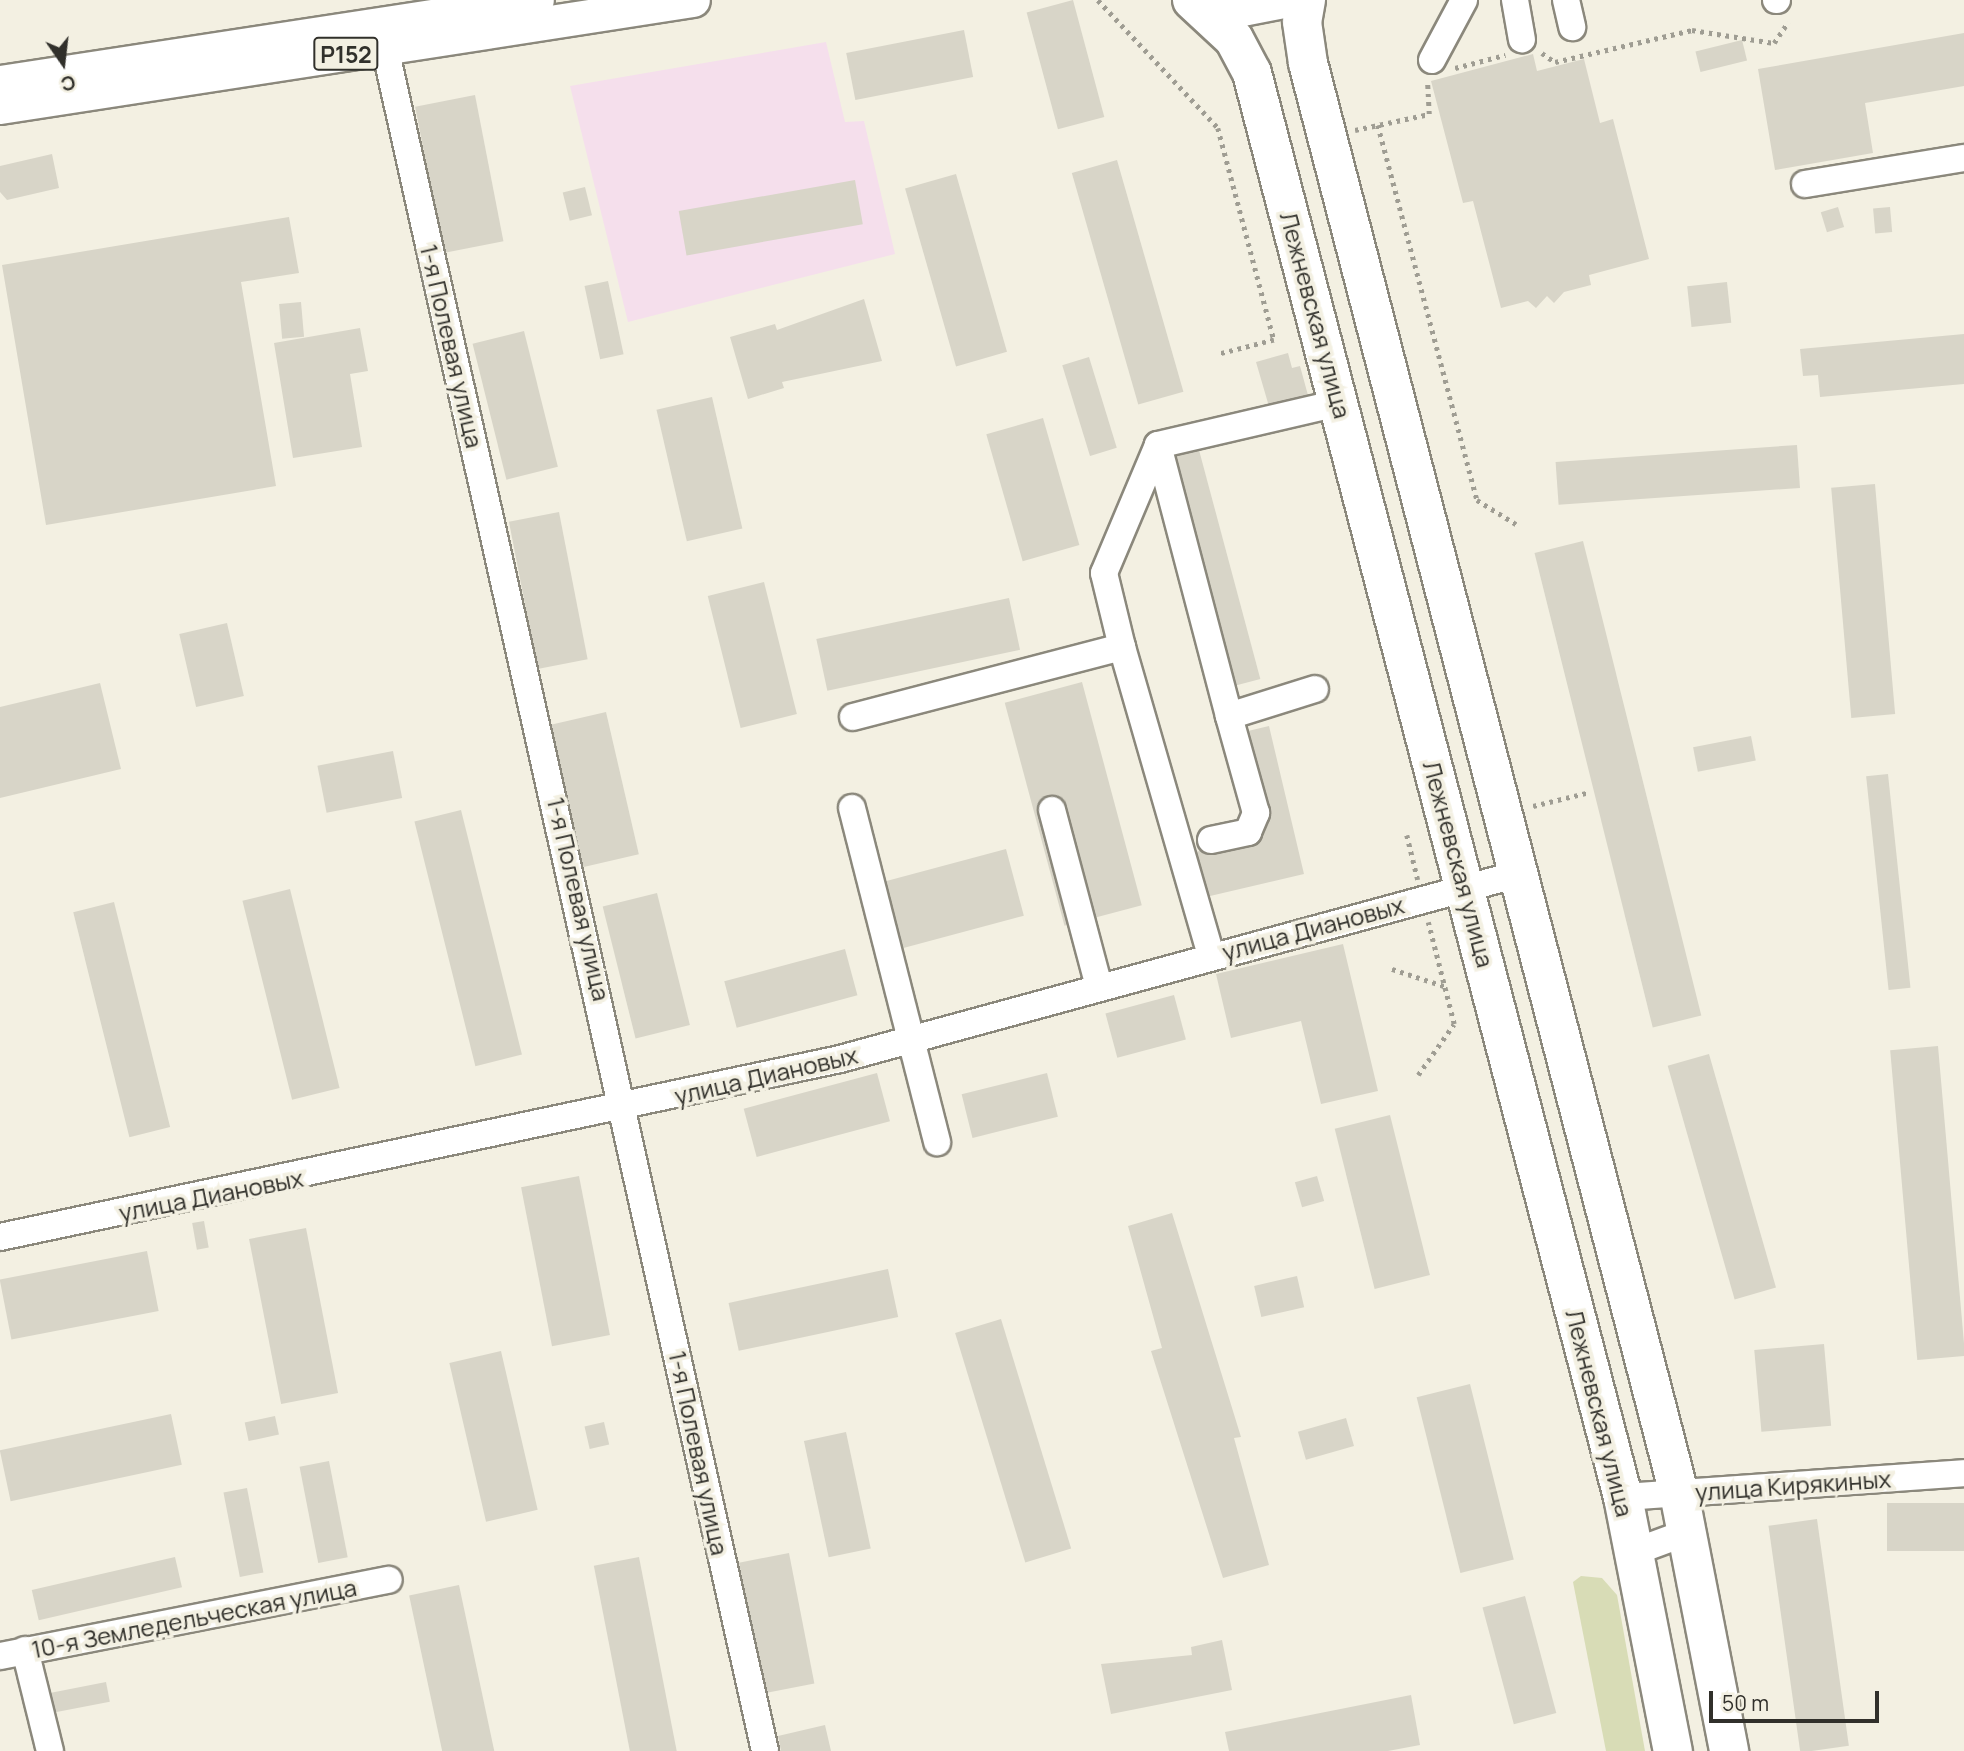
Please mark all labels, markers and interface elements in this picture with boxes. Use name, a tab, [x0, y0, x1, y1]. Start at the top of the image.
north arrow	[28, 28, 98, 98]
road number: Р152	[313, 34, 379, 74]
text: С	[58, 69, 78, 98]
street label: Лежневская улица	[1275, 209, 1357, 421]
street label: 1-я Полевая улица	[415, 241, 489, 451]
street label: Лежневская улица	[1418, 758, 1500, 970]
street label: 1-я Полевая улица	[542, 794, 616, 1004]
street label: улица Диановых	[1219, 890, 1407, 966]
street label: улица Диановых	[672, 1040, 860, 1110]
street label: улица Диановых	[116, 1163, 306, 1227]
street label: Лежневская улица	[1560, 1306, 1640, 1520]
street label: 1-я Полевая улица	[663, 1348, 735, 1558]
street label: улица Кирякиных	[1694, 1464, 1892, 1506]
street label: 10-я Земледельческая улица	[29, 1572, 359, 1664]
scale bar	[1712, 1678, 1882, 1722]
text: 50 m	[1722, 1689, 1769, 1717]

